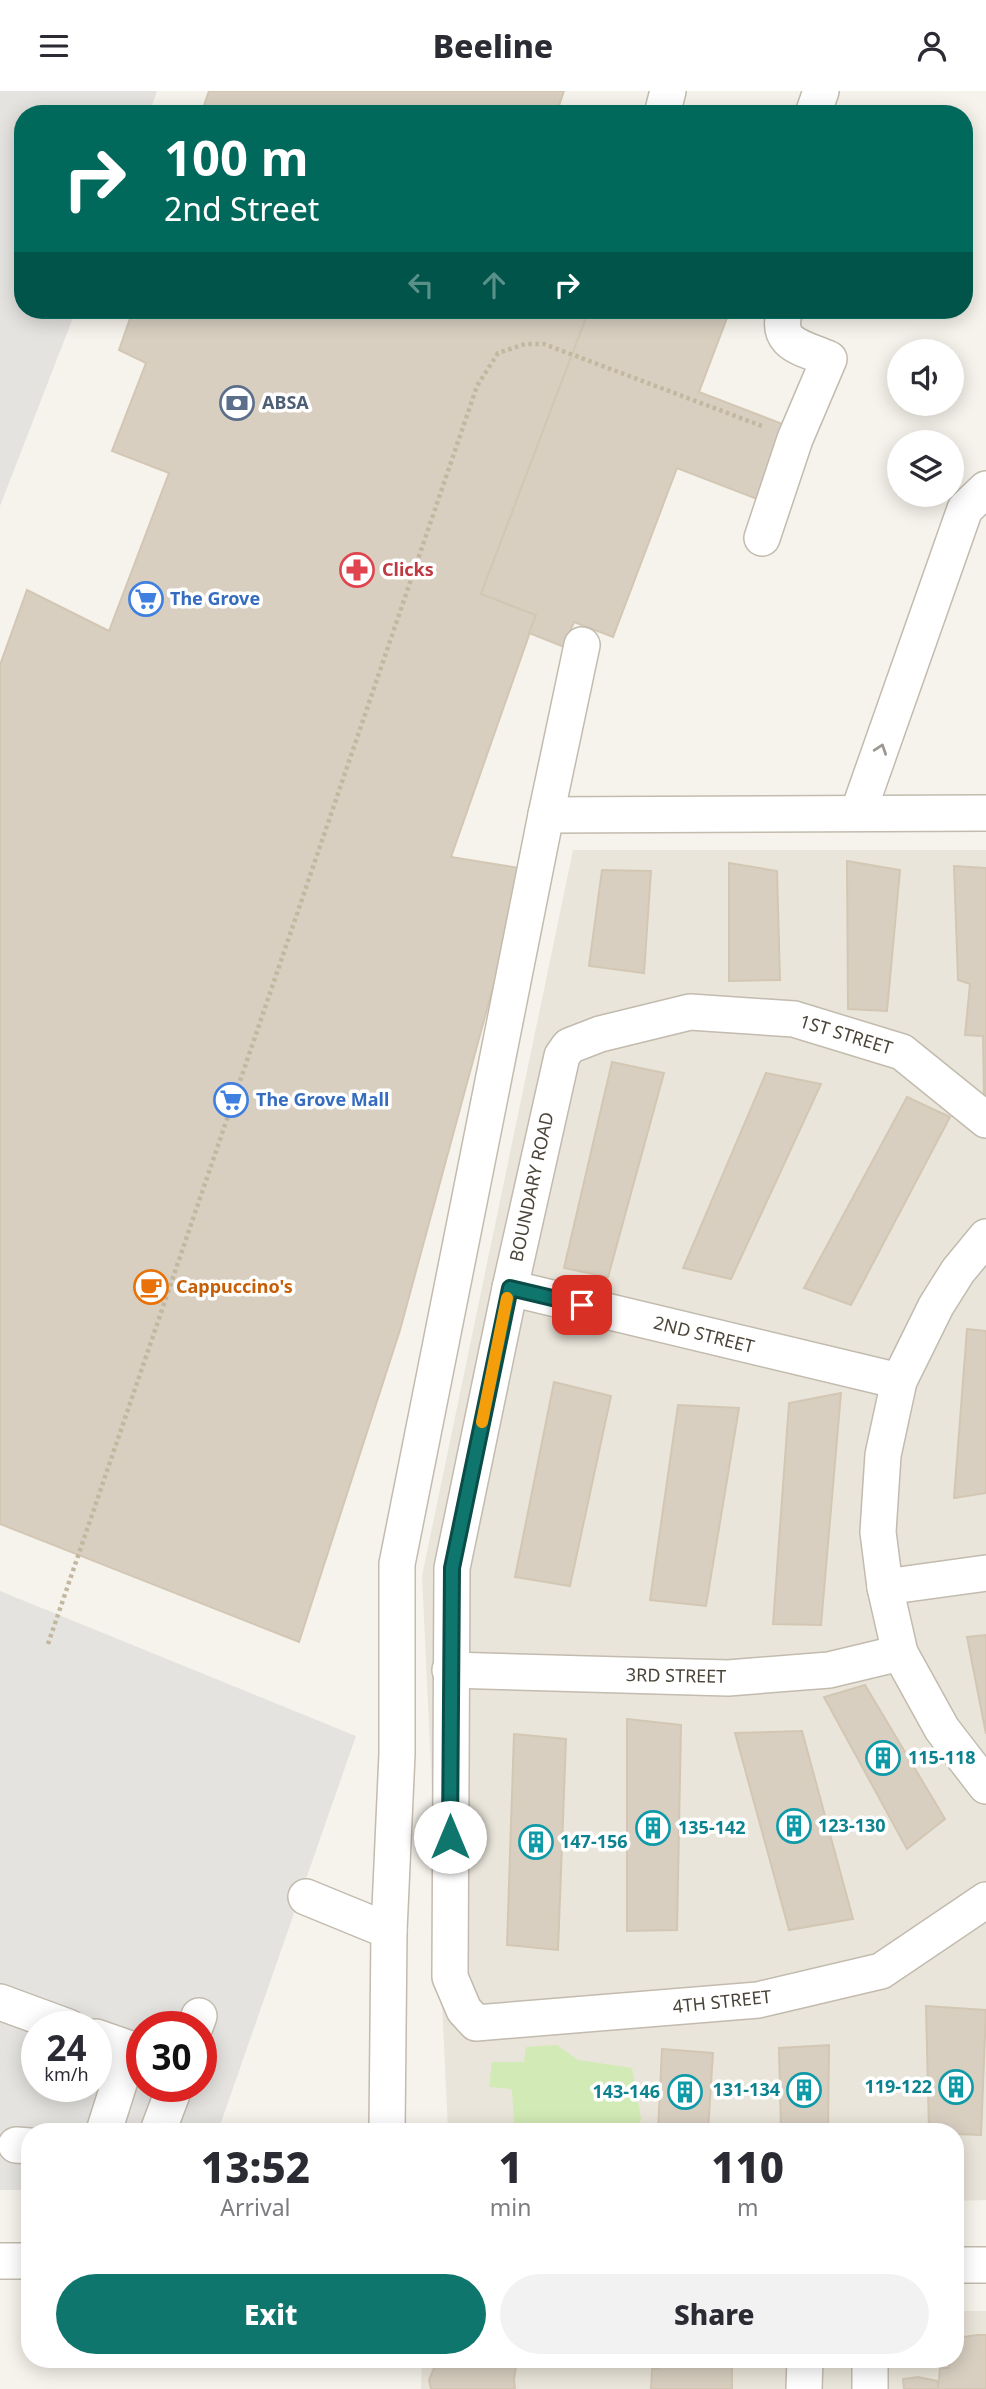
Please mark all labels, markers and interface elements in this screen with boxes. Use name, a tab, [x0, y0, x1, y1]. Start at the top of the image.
text: Beeline	[433, 24, 553, 67]
icon: menu	[35, 27, 73, 65]
icon: person	[913, 27, 951, 65]
text: 100 m	[164, 124, 309, 190]
icon: right	[49, 133, 140, 224]
text: 2nd Street	[164, 187, 319, 230]
icon: left	[402, 266, 440, 304]
icon: ahead	[475, 266, 513, 304]
icon: right	[548, 266, 586, 304]
map controls	[887, 339, 964, 507]
button: sound	[887, 339, 964, 416]
bank icon: ABSA	[218, 384, 256, 422]
place label: ABSA	[262, 390, 309, 414]
button: layers	[887, 430, 964, 507]
pharmacy icon: Clicks	[338, 551, 376, 589]
place label: Clicks	[382, 557, 434, 581]
supermarket icon: The Grove	[127, 580, 165, 618]
place label: The Grove	[170, 586, 260, 610]
one-way arrow	[873, 743, 887, 755]
street label: 1ST STREET	[797, 1009, 896, 1060]
supermarket icon: The Grove Mall	[212, 1081, 250, 1119]
place label: The Grove Mall	[256, 1087, 389, 1111]
street label: BOUNDARY ROAD	[503, 1110, 559, 1264]
cafe icon: Cappuccino's	[132, 1268, 170, 1306]
place label: Cappuccino's	[176, 1274, 293, 1298]
pin	[552, 1275, 612, 1335]
icon: arrive	[563, 1286, 601, 1324]
street label: 2ND STREET	[651, 1310, 757, 1358]
street label: 3RD STREET	[626, 1662, 726, 1688]
building icon: 115-118	[864, 1739, 902, 1777]
place label: 115-118	[908, 1745, 976, 1769]
position arrow	[413, 1800, 487, 1874]
building icon: 123-130	[775, 1807, 813, 1845]
building icon: 135-142	[634, 1809, 672, 1847]
place label: 123-130	[818, 1813, 886, 1837]
place label: 135-142	[678, 1815, 746, 1839]
building icon: 147-156	[517, 1823, 555, 1861]
place label: 147-156	[560, 1829, 628, 1853]
street label: 4TH STREET	[671, 1984, 773, 2018]
speed limit sign: 30	[126, 2011, 217, 2102]
text: 24	[46, 2024, 87, 2071]
text: km/h	[44, 2062, 89, 2086]
building icon: 119-122	[937, 2068, 975, 2106]
building icon: 131-134	[785, 2071, 823, 2109]
building icon: 143-146	[666, 2073, 704, 2111]
place label: 119-122	[864, 2074, 932, 2098]
place label: 131-134	[712, 2077, 780, 2101]
place label: 143-146	[592, 2079, 660, 2103]
text: 13:52	[201, 2138, 310, 2195]
text: 1	[498, 2138, 523, 2195]
text: 110	[711, 2138, 784, 2195]
text: Arrival	[220, 2191, 290, 2223]
text: min	[490, 2191, 531, 2223]
text: m	[737, 2191, 758, 2223]
button: Exit	[56, 2274, 486, 2354]
button: Share	[500, 2274, 929, 2354]

